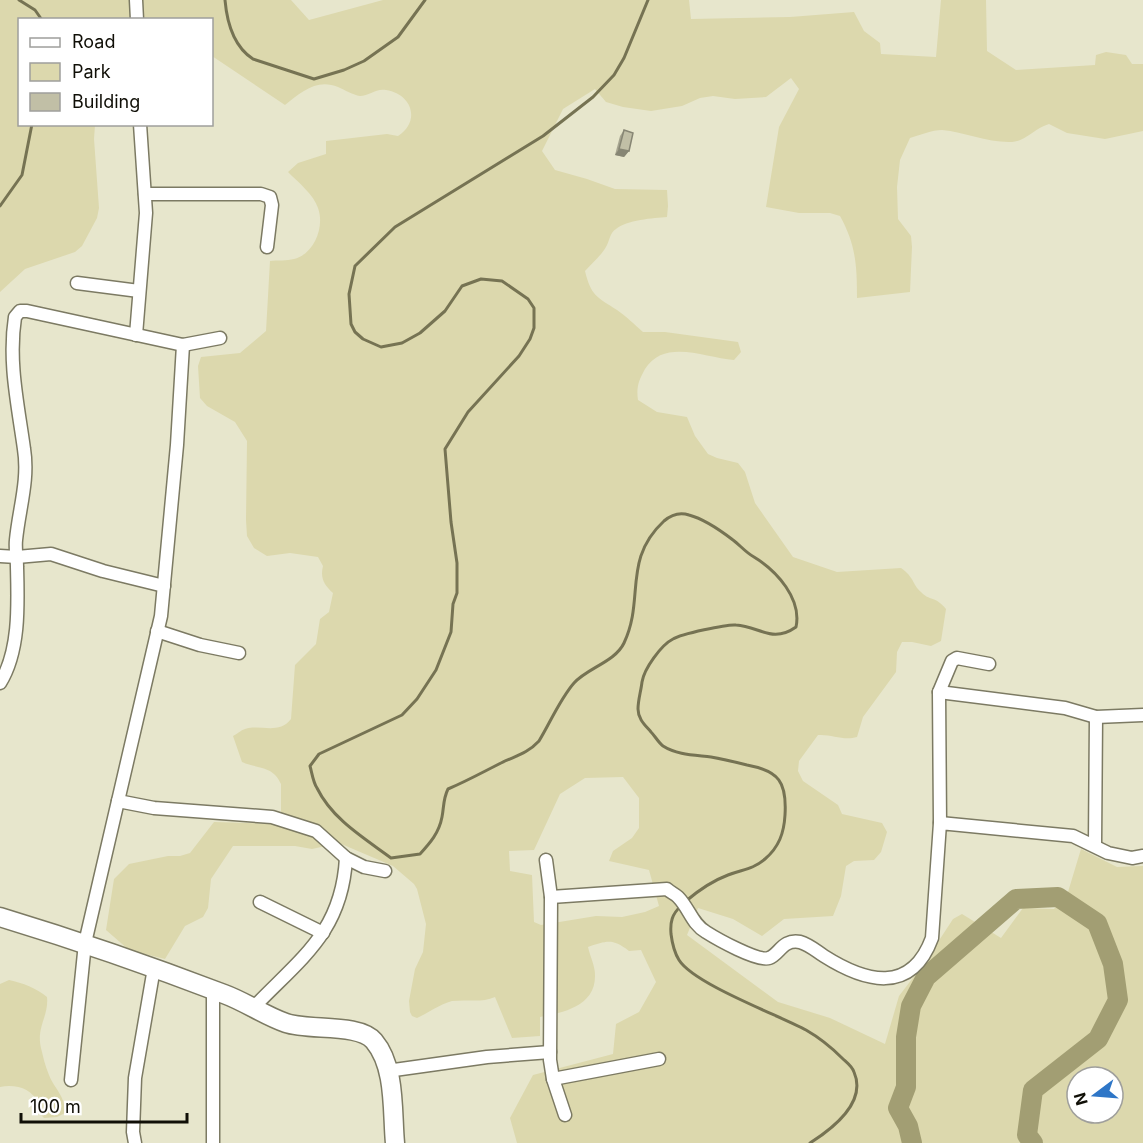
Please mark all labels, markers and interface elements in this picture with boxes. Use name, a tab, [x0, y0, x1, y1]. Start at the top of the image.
legend	[18, 18, 213, 126]
text: Road	[72, 31, 115, 52]
text: Park	[72, 61, 111, 82]
text: Building	[72, 91, 140, 112]
north arrow	[1065, 1065, 1125, 1125]
scale bar	[21, 1086, 188, 1124]
text: N	[1069, 1091, 1092, 1108]
text: 100 m	[30, 1096, 81, 1117]

